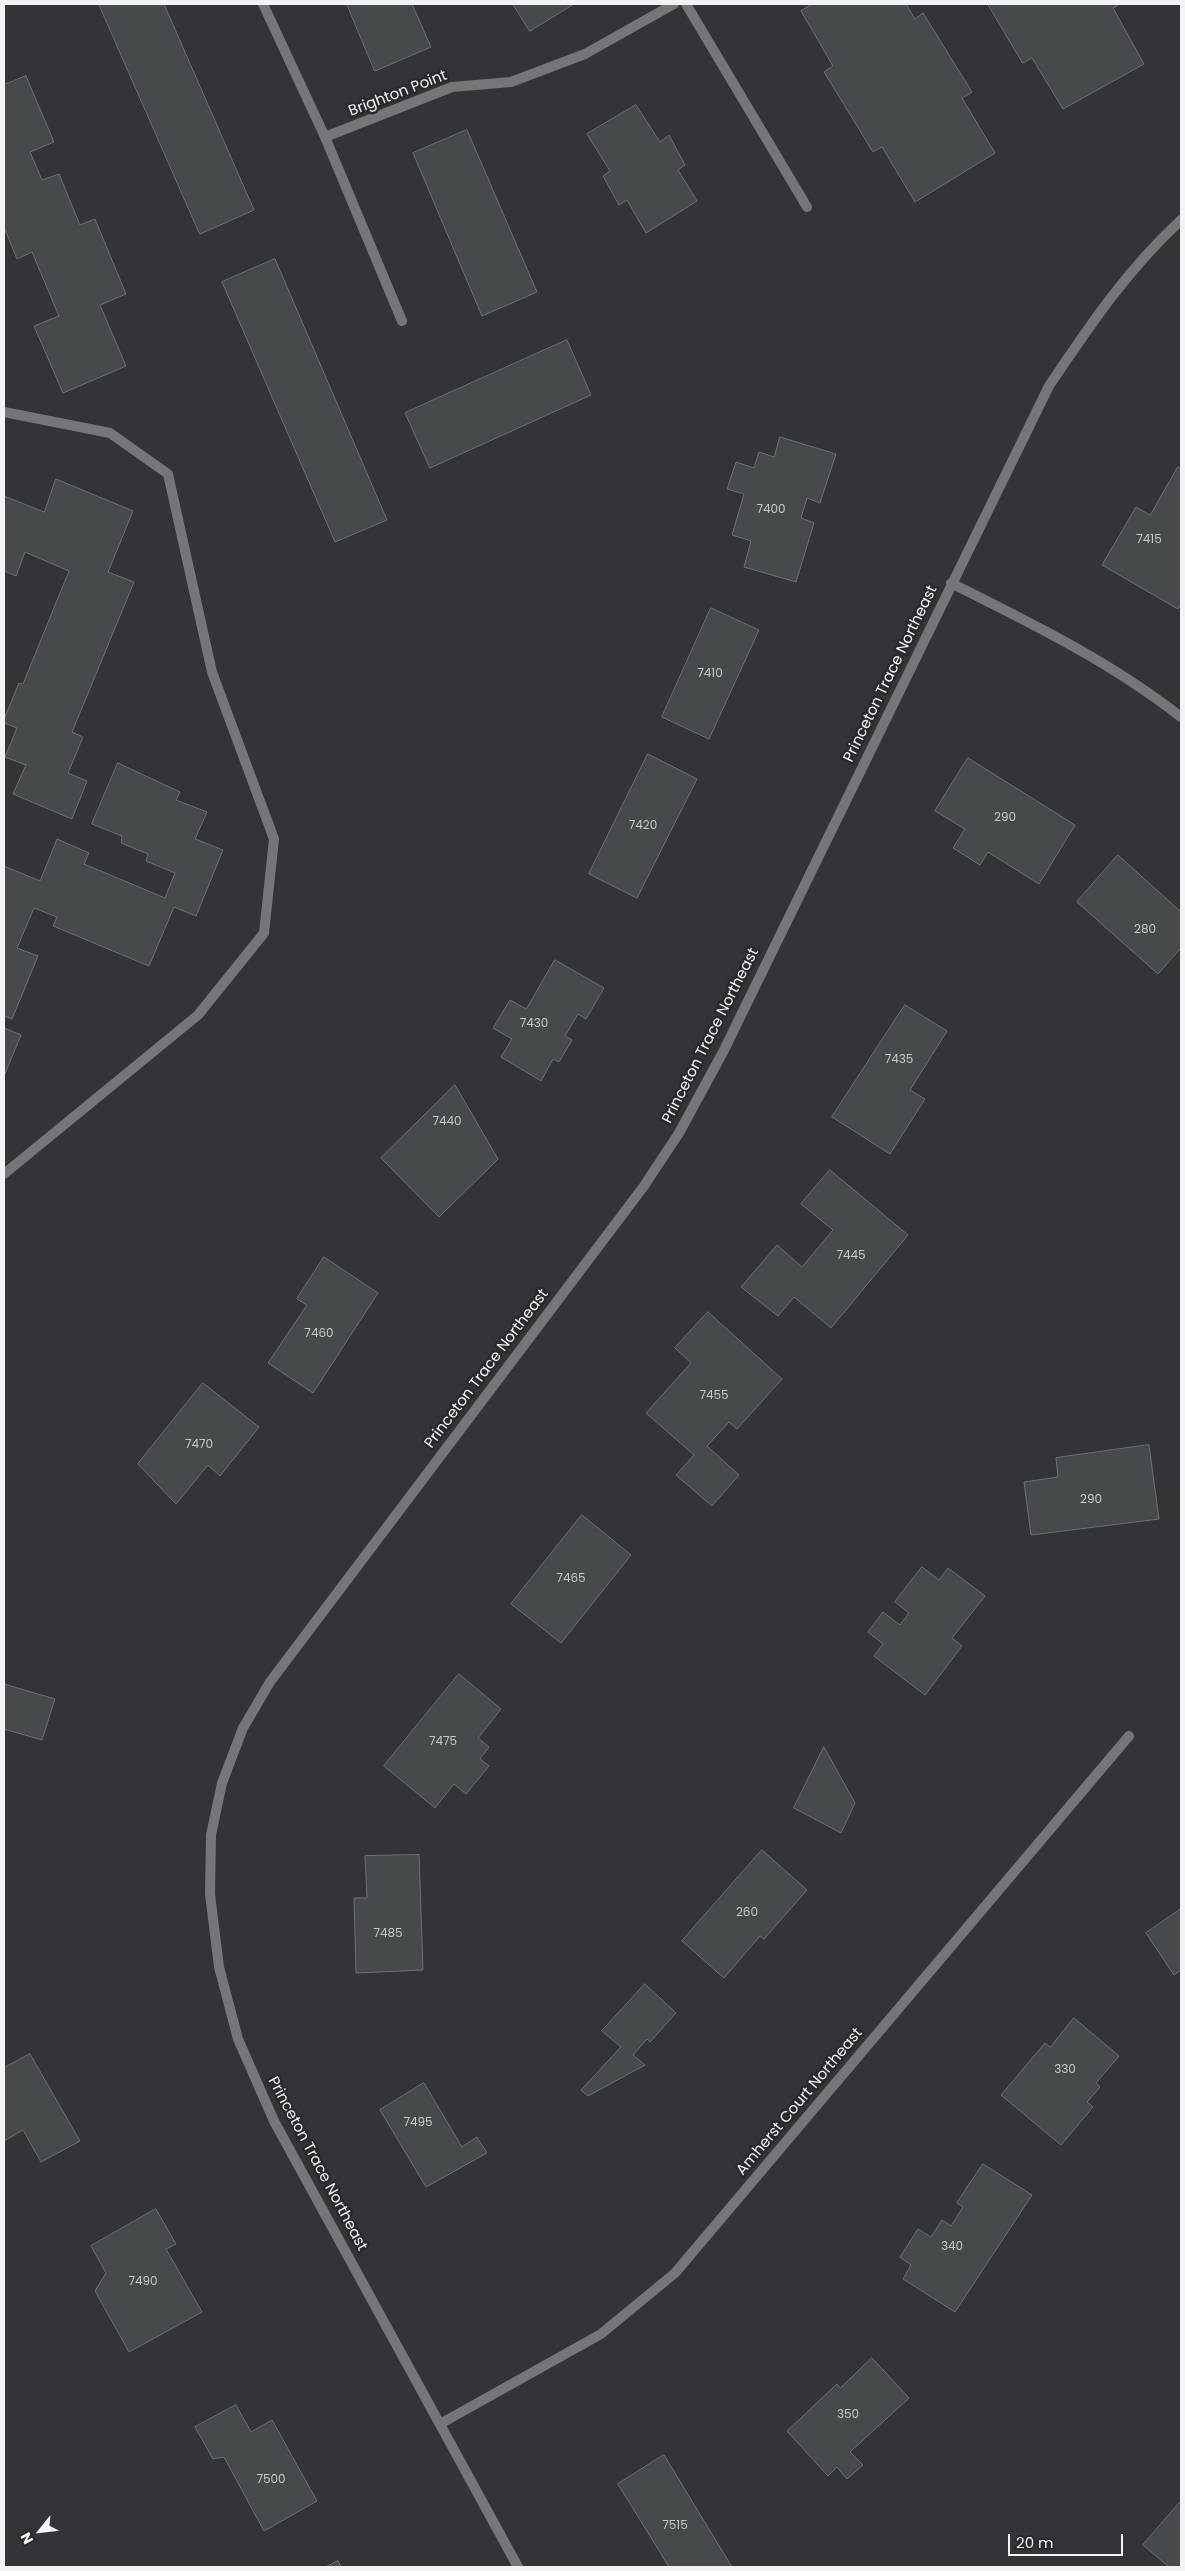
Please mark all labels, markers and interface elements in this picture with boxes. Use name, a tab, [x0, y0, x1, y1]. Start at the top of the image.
street label: Brighton Point	[346, 67, 450, 121]
house number: 7400	[756, 503, 786, 517]
house number: 7415	[1136, 533, 1162, 547]
street label: Princeton Trace Northeast	[840, 583, 942, 765]
house number: 7410	[697, 667, 723, 681]
house number: 290	[994, 811, 1016, 825]
house number: 7420	[629, 819, 657, 833]
house number: 280	[1134, 923, 1156, 937]
street label: Princeton Trace Northeast	[659, 945, 763, 1127]
house number: 7430	[520, 1017, 548, 1031]
house number: 7435	[885, 1053, 913, 1067]
house number: 7440	[432, 1115, 462, 1129]
house number: 7445	[836, 1249, 866, 1263]
street label: Princeton Trace Northeast	[421, 1286, 553, 1452]
house number: 7460	[304, 1327, 334, 1341]
house number: 7455	[699, 1389, 729, 1403]
house number: 7470	[185, 1438, 213, 1452]
house number: 290	[1080, 1493, 1102, 1507]
house number: 7465	[556, 1572, 586, 1586]
house number: 7475	[429, 1735, 457, 1749]
house number: 260	[736, 1906, 758, 1920]
house number: 7485	[373, 1927, 403, 1941]
street label: Amherst Court Northeast	[733, 2025, 867, 2179]
house number: 330	[1054, 2063, 1076, 2077]
street label: Princeton Trace Northeast	[263, 2074, 371, 2254]
house number: 7495	[403, 2116, 433, 2130]
house number: 340	[941, 2240, 963, 2254]
house number: 7490	[128, 2275, 158, 2289]
house number: 350	[837, 2408, 859, 2422]
house number: 7500	[256, 2473, 286, 2487]
north arrow	[15, 2506, 65, 2556]
house number: 7515	[662, 2519, 688, 2533]
scale bar	[1010, 2524, 1125, 2556]
text: N	[16, 2529, 38, 2548]
text: 20 m	[1016, 2532, 1054, 2553]

